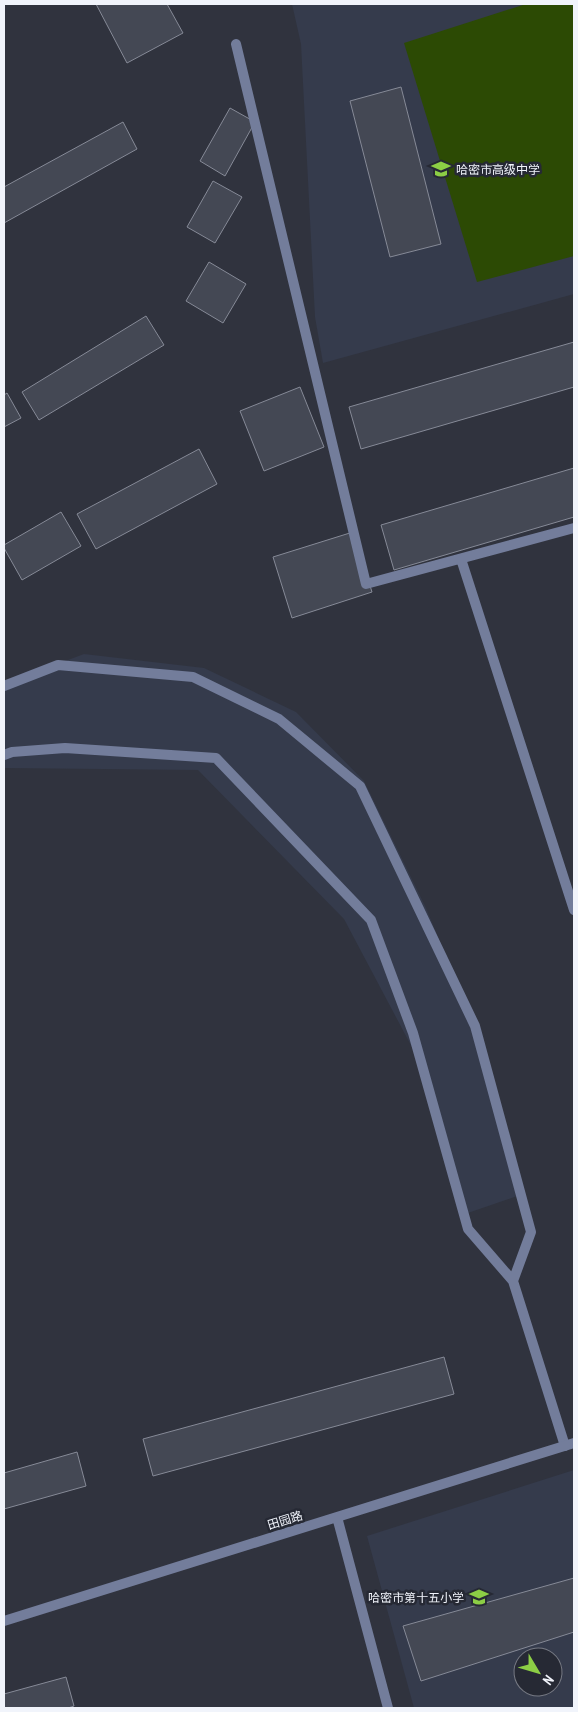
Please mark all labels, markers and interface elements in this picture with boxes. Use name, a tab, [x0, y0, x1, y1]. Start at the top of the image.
school or university icon: 哈密市高级中学	[430, 158, 452, 180]
place label: 哈密市高级中学	[456, 162, 540, 177]
street label: 田园路	[266, 1508, 304, 1532]
school or university icon: 哈密市第十五小学	[468, 1586, 490, 1608]
place label: 哈密市第十五小学	[368, 1590, 464, 1605]
north arrow	[513, 1647, 563, 1697]
text: N	[539, 1671, 558, 1689]

